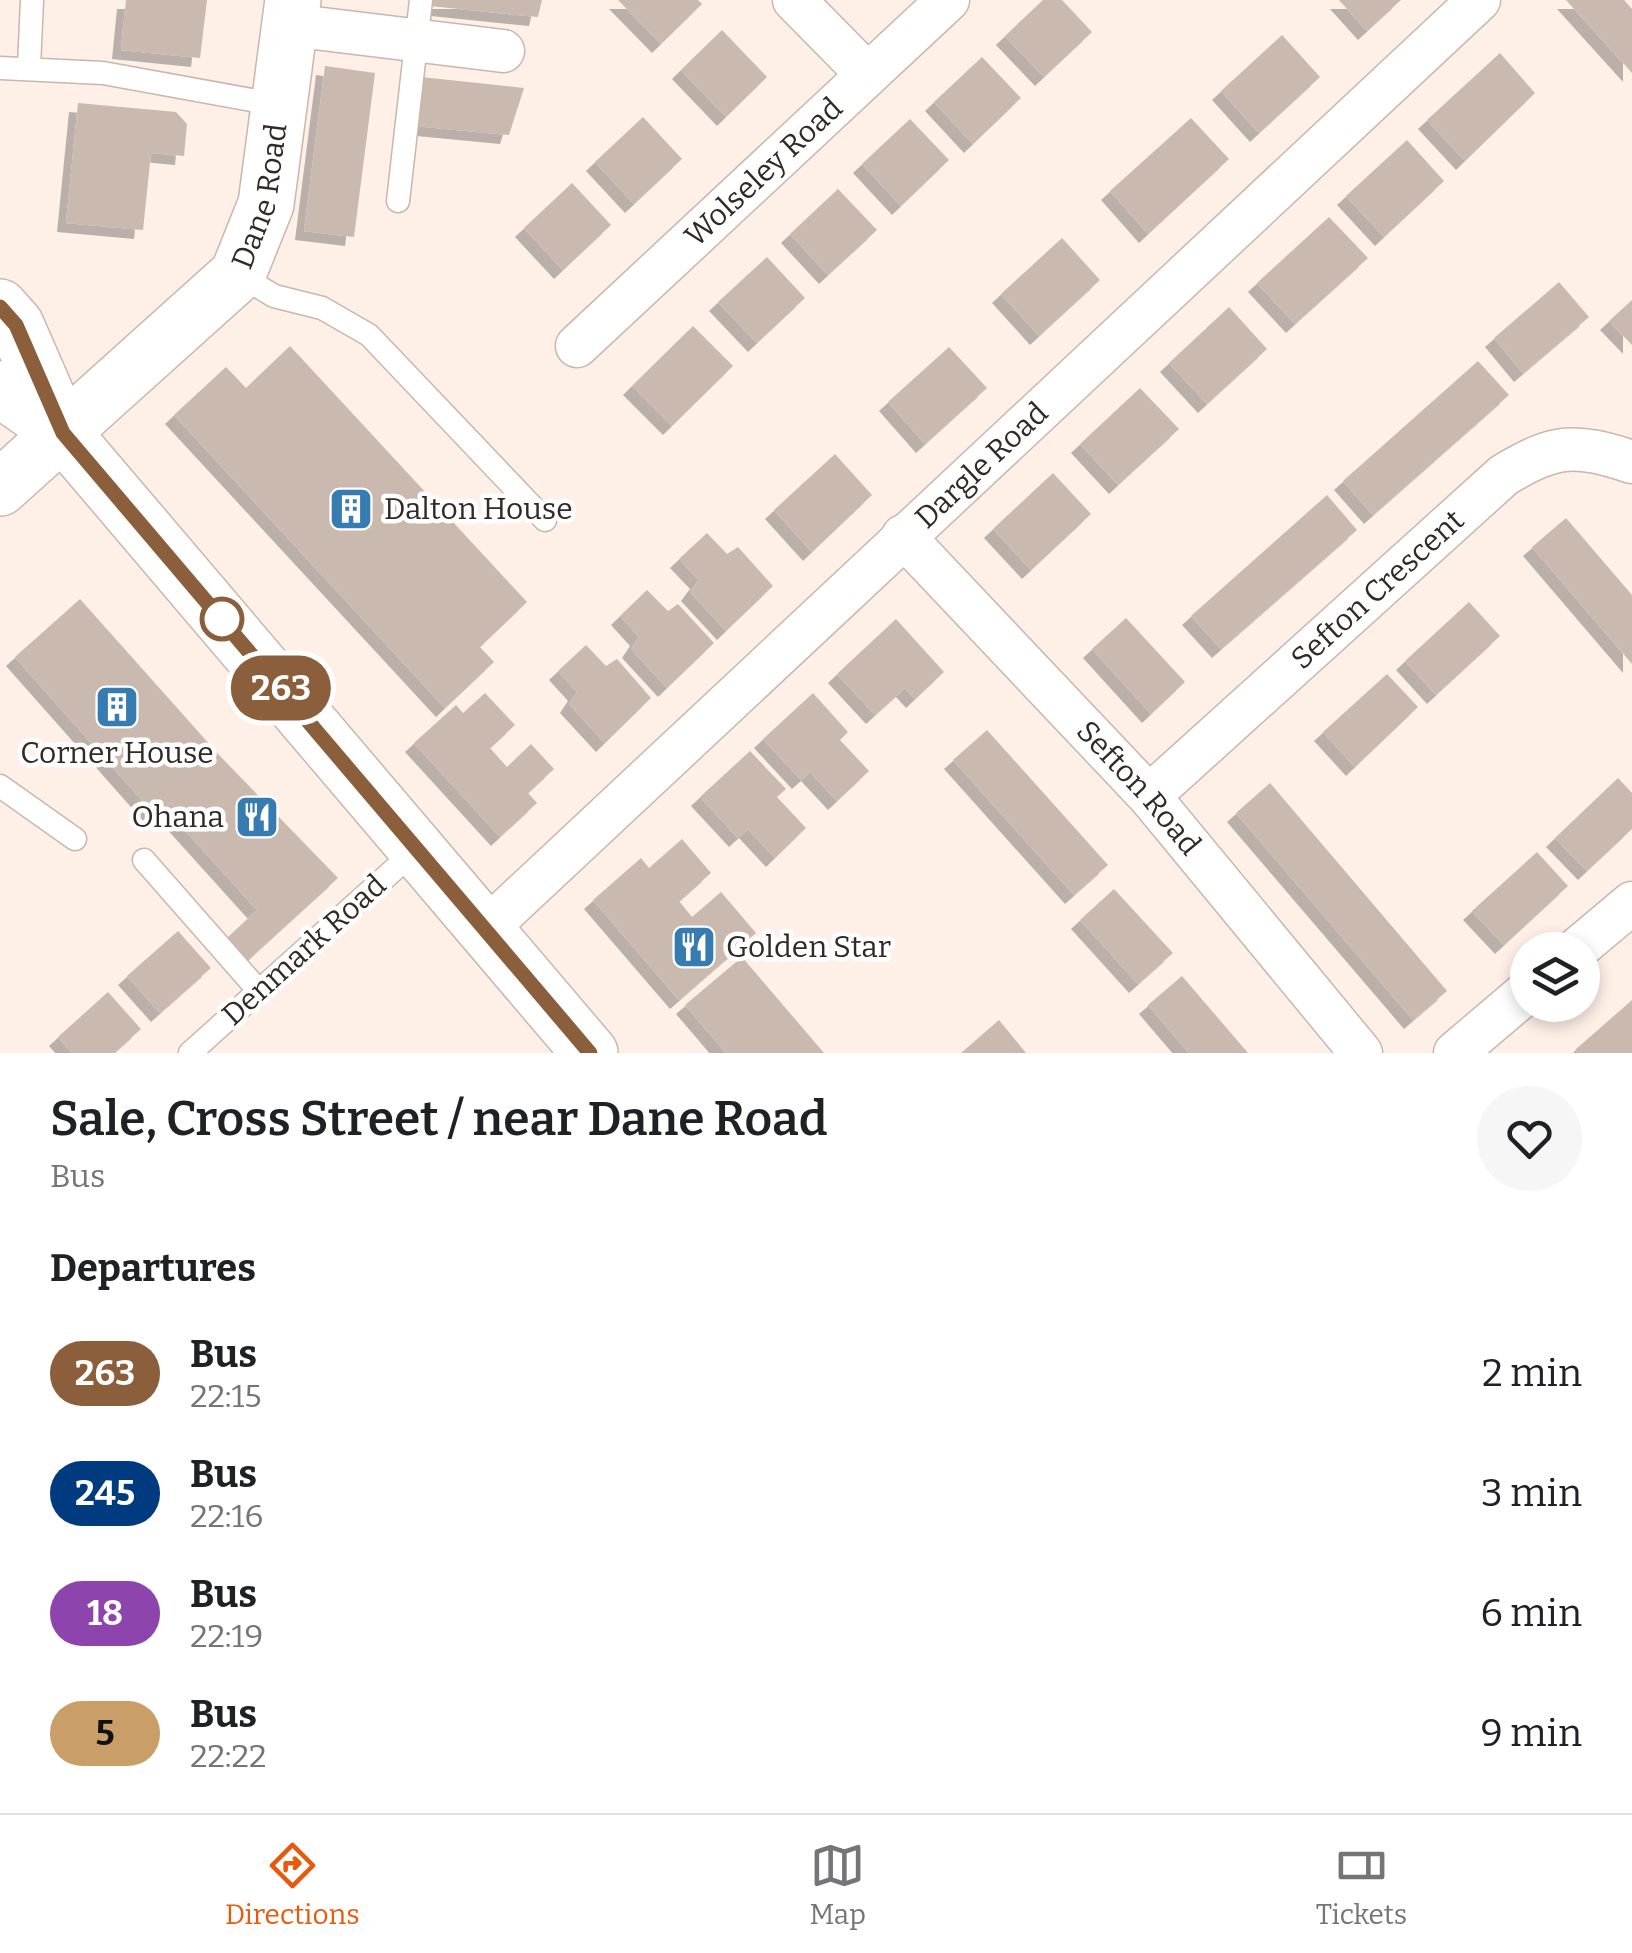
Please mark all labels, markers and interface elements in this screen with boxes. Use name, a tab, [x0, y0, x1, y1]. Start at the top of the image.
street label: Wolseley Road	[677, 90, 850, 254]
street label: Dane Road	[224, 121, 295, 274]
street label: Dargle Road	[908, 395, 1055, 536]
building icon: Dalton House	[328, 486, 374, 532]
place label: Dalton House	[384, 491, 573, 527]
street label: Sefton Crescent	[1284, 502, 1471, 677]
unlabelled marker	[201, 598, 243, 640]
line badge: 263	[224, 656, 338, 720]
text: 263	[251, 667, 311, 709]
building icon: Corner House	[94, 684, 140, 730]
street label: Sefton Road	[1069, 713, 1208, 862]
place label: Corner House	[20, 735, 214, 771]
restaurant icon: Ohana	[234, 794, 280, 840]
place label: Ohana	[131, 799, 224, 835]
street label: Denmark Road	[215, 867, 393, 1033]
restaurant icon: Golden Star	[671, 924, 717, 970]
place label: Golden Star	[726, 929, 891, 965]
map controls	[1510, 932, 1600, 1022]
button: layers	[1510, 932, 1600, 1022]
button: heart	[1477, 1086, 1582, 1191]
text: Sale, Cross Street / near Dane Road	[50, 1090, 828, 1148]
text: Bus	[50, 1157, 105, 1195]
text: Departures	[50, 1245, 256, 1291]
text: Bus	[190, 1331, 257, 1377]
text: 2 min	[1482, 1350, 1582, 1396]
text: 263	[75, 1352, 135, 1394]
text: 22:15	[190, 1377, 262, 1415]
text: Bus	[190, 1451, 257, 1497]
text: 3 min	[1481, 1470, 1582, 1516]
text: 245	[75, 1472, 135, 1514]
text: 22:16	[190, 1497, 263, 1535]
text: Bus	[190, 1571, 257, 1617]
text: 6 min	[1480, 1590, 1582, 1636]
text: 18	[87, 1592, 123, 1634]
text: 22:19	[190, 1617, 263, 1655]
text: Bus	[190, 1691, 257, 1737]
text: 9 min	[1481, 1710, 1582, 1756]
text: 5	[95, 1712, 115, 1754]
text: 22:22	[190, 1737, 266, 1775]
tab: Directions	[225, 1838, 360, 1931]
tab: Map	[809, 1838, 866, 1931]
tab: Tickets	[1316, 1838, 1407, 1931]

